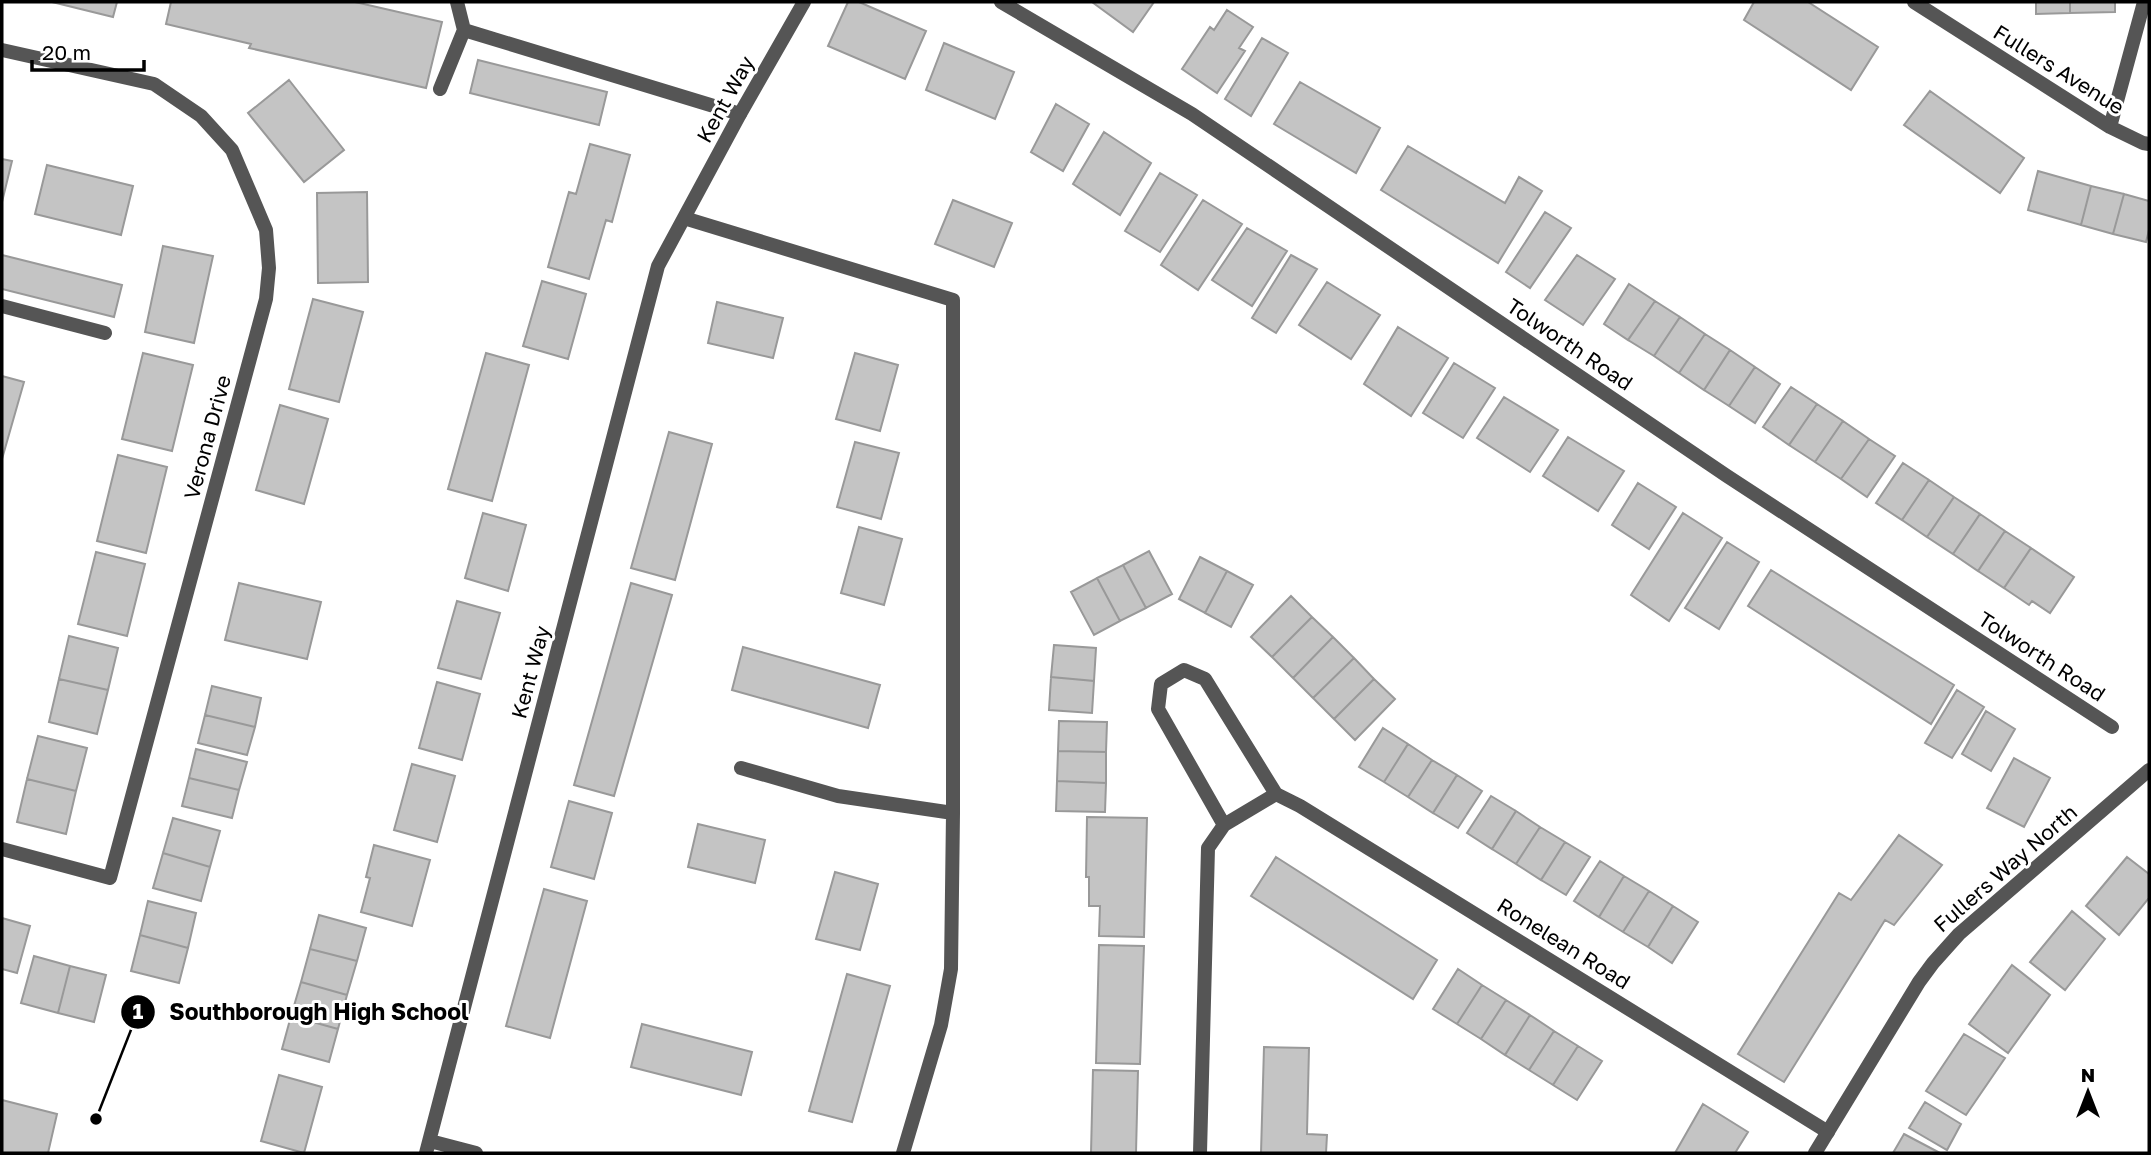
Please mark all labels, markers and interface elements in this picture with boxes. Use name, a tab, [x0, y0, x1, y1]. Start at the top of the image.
street label: Fullers Avenue	[1989, 18, 2129, 120]
scale bar	[32, 28, 144, 72]
text: 20 m	[42, 39, 91, 65]
street label: Kent Way	[691, 51, 760, 147]
street label: Tolworth Road	[1502, 292, 1638, 396]
street label: Verona Drive	[178, 372, 236, 502]
street label: Tolworth Road	[1974, 605, 2110, 707]
street label: Kent Way	[505, 622, 555, 721]
street label: Fullers Way North	[1928, 799, 2082, 937]
street label: Ronelean Road	[1493, 892, 1635, 994]
callout: Southborough High School	[120, 990, 483, 1034]
text: Southborough High School	[169, 997, 469, 1025]
text: 1	[133, 998, 144, 1024]
north arrow	[2053, 1057, 2123, 1127]
text: N	[2081, 1063, 2095, 1086]

